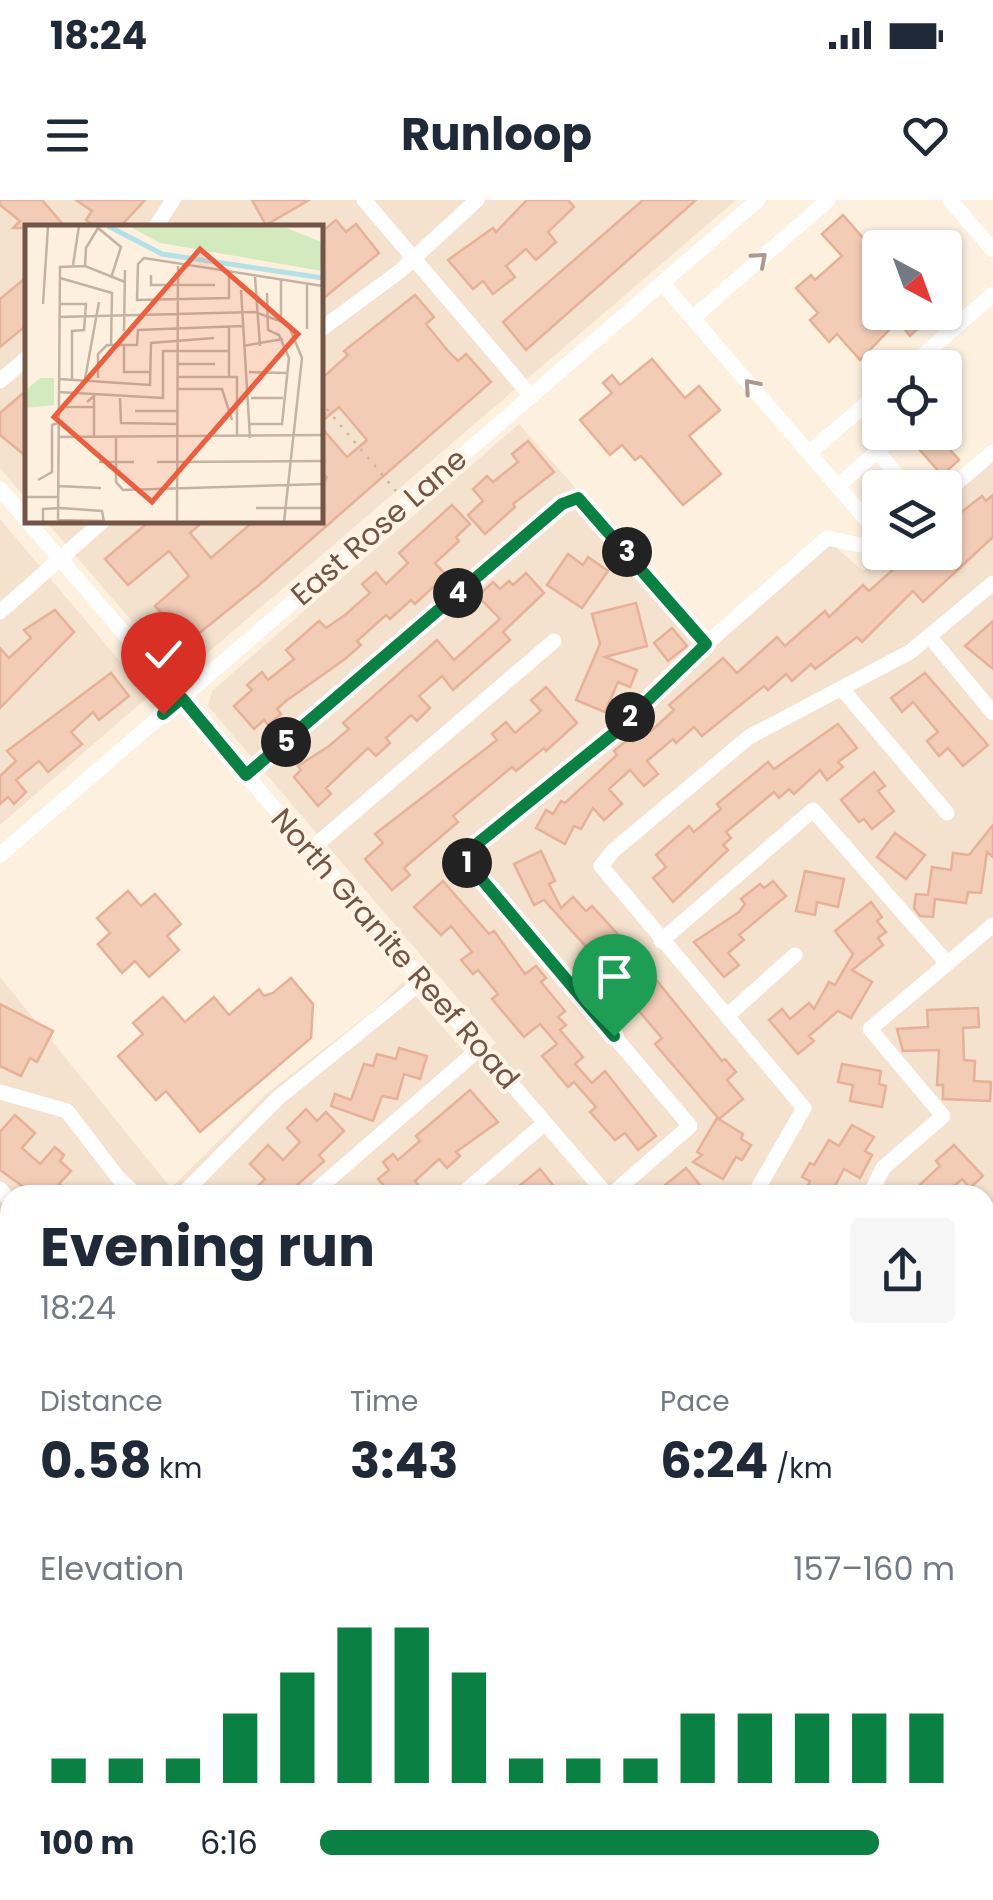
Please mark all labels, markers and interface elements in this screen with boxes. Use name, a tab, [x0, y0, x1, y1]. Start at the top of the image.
text: 18:24	[50, 9, 147, 62]
text: Runloop	[401, 103, 592, 166]
icon: menu	[40, 108, 95, 163]
icon: heart	[898, 108, 953, 163]
inset map	[25, 225, 322, 522]
north arrow	[862, 230, 962, 330]
map controls	[862, 230, 962, 570]
one-way arrow	[748, 253, 767, 271]
button: locate	[862, 350, 962, 450]
one-way arrow	[744, 379, 762, 398]
street label: East Rose Lane	[281, 438, 476, 615]
button: layers	[862, 470, 962, 570]
pin: 3	[602, 527, 652, 577]
text: 3	[619, 532, 635, 571]
pin: 4	[433, 568, 483, 618]
text: 4	[449, 573, 467, 612]
pin	[121, 612, 206, 715]
icon: check	[136, 627, 191, 682]
pin: 2	[605, 692, 655, 742]
text: 2	[622, 697, 638, 736]
pin: 5	[261, 717, 311, 767]
text: 5	[277, 722, 295, 761]
street label: North Granite Reef Road	[261, 799, 530, 1099]
pin: 1	[442, 838, 492, 888]
text: 1	[462, 843, 472, 882]
pin	[572, 934, 657, 1037]
icon: arrive	[587, 949, 642, 1004]
text: Evening run	[40, 1208, 375, 1285]
button: share	[850, 1218, 955, 1323]
text: 18:24	[40, 1285, 116, 1330]
text: Distance	[40, 1382, 163, 1421]
text: Time	[350, 1382, 418, 1421]
text: Pace	[660, 1382, 730, 1421]
text: 0.58	[40, 1425, 152, 1496]
text: 3:43	[350, 1425, 459, 1496]
text: 6:24	[660, 1425, 768, 1496]
text: km	[152, 1449, 202, 1488]
text: /km	[768, 1449, 833, 1488]
text: Elevation	[40, 1546, 184, 1591]
text: 157–160 m	[793, 1546, 955, 1591]
text: 100 m	[40, 1820, 134, 1865]
text: 6:16	[200, 1820, 258, 1865]

